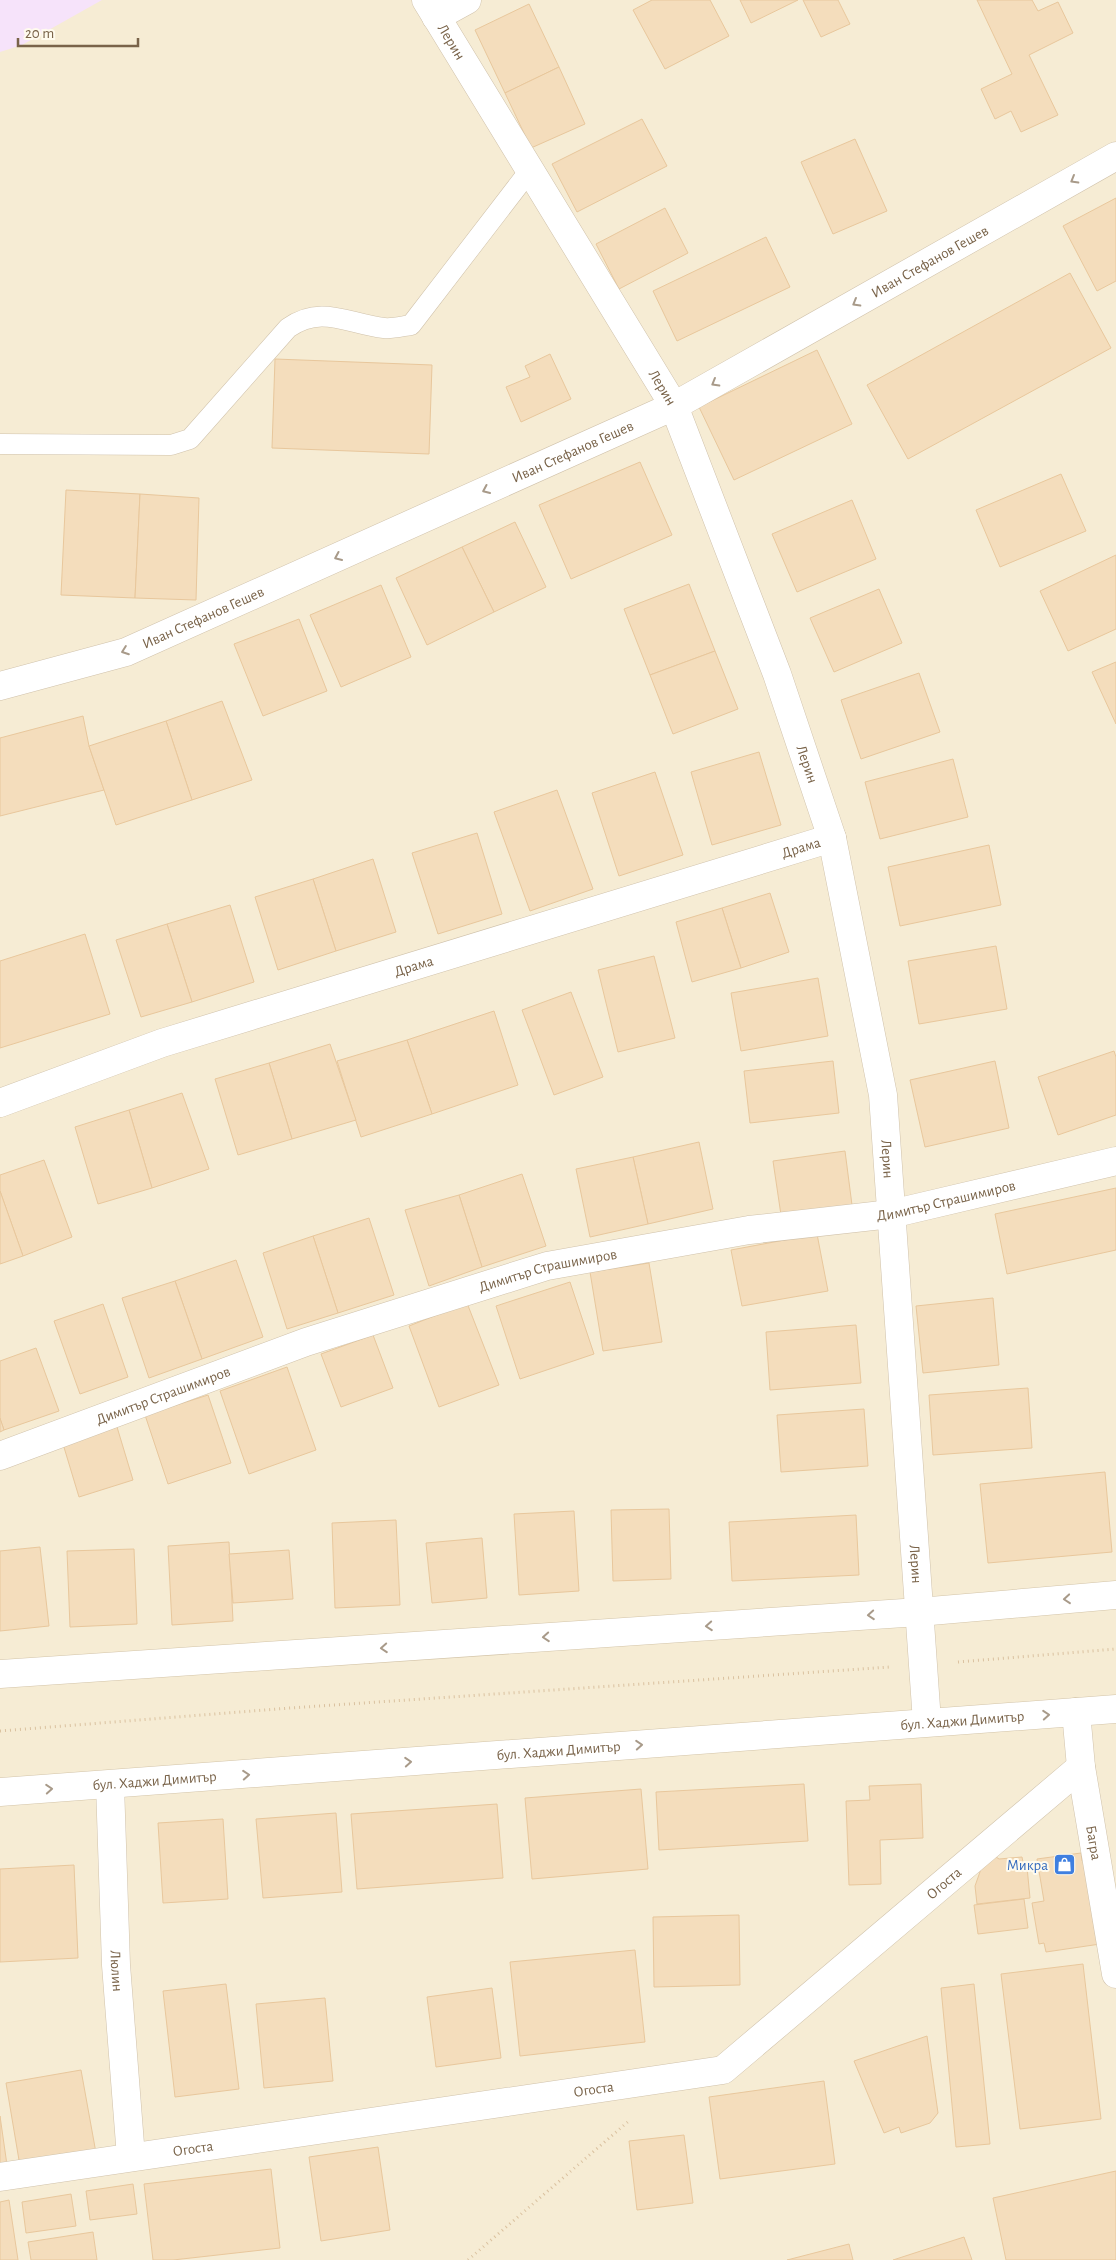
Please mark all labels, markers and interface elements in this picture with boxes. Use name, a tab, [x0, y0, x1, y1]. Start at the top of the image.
scale bar	[18, 15, 138, 47]
street label: Лерин	[435, 22, 468, 63]
text: 20 m	[25, 26, 54, 41]
one-way arrow	[1070, 174, 1079, 184]
street label: Иван Стефанов Гешев	[869, 223, 991, 301]
one-way arrow	[852, 297, 861, 307]
street label: Лерин	[646, 367, 679, 408]
one-way arrow	[711, 377, 720, 387]
street label: Иван Стефанов Гешев	[510, 418, 636, 486]
one-way arrow	[482, 484, 491, 495]
one-way arrow	[334, 550, 343, 561]
street label: Иван Стефанов Гешев	[140, 584, 266, 652]
one-way arrow	[122, 645, 130, 655]
street label: Лерин	[793, 744, 820, 785]
street label: Драма	[780, 835, 823, 861]
street label: Драма	[392, 953, 435, 980]
street label: Лерин	[878, 1139, 896, 1179]
street label: Димитър Страшимиров	[876, 1178, 1017, 1224]
street label: Димитър Страшимиров	[477, 1247, 618, 1295]
street label: Димитър Страшимиров	[94, 1364, 232, 1428]
street label: Лерин	[907, 1544, 924, 1584]
one-way arrow	[1063, 1594, 1071, 1605]
one-way arrow	[866, 1610, 874, 1621]
one-way arrow	[704, 1621, 712, 1632]
one-way arrow	[542, 1632, 550, 1643]
one-way arrow	[380, 1643, 388, 1654]
street label: бул. Хаджи Димитър	[900, 1709, 1025, 1733]
one-way arrow	[1042, 1709, 1050, 1720]
street label: бул. Хаджи Димитър	[496, 1739, 621, 1763]
one-way arrow	[636, 1739, 644, 1750]
one-way arrow	[404, 1757, 412, 1768]
street label: бул. Хаджи Димитър	[92, 1769, 217, 1793]
one-way arrow	[242, 1769, 250, 1780]
one-way arrow	[45, 1784, 53, 1795]
street label: Багра	[1083, 1824, 1104, 1861]
shop icon: Микра	[1052, 1853, 1076, 1877]
place label: Микра	[1007, 1858, 1048, 1873]
street label: Огоста	[924, 1865, 964, 1902]
street label: Люлин	[108, 1950, 125, 1992]
street label: Огоста	[572, 2079, 615, 2100]
street label: Огоста	[172, 2139, 214, 2159]

